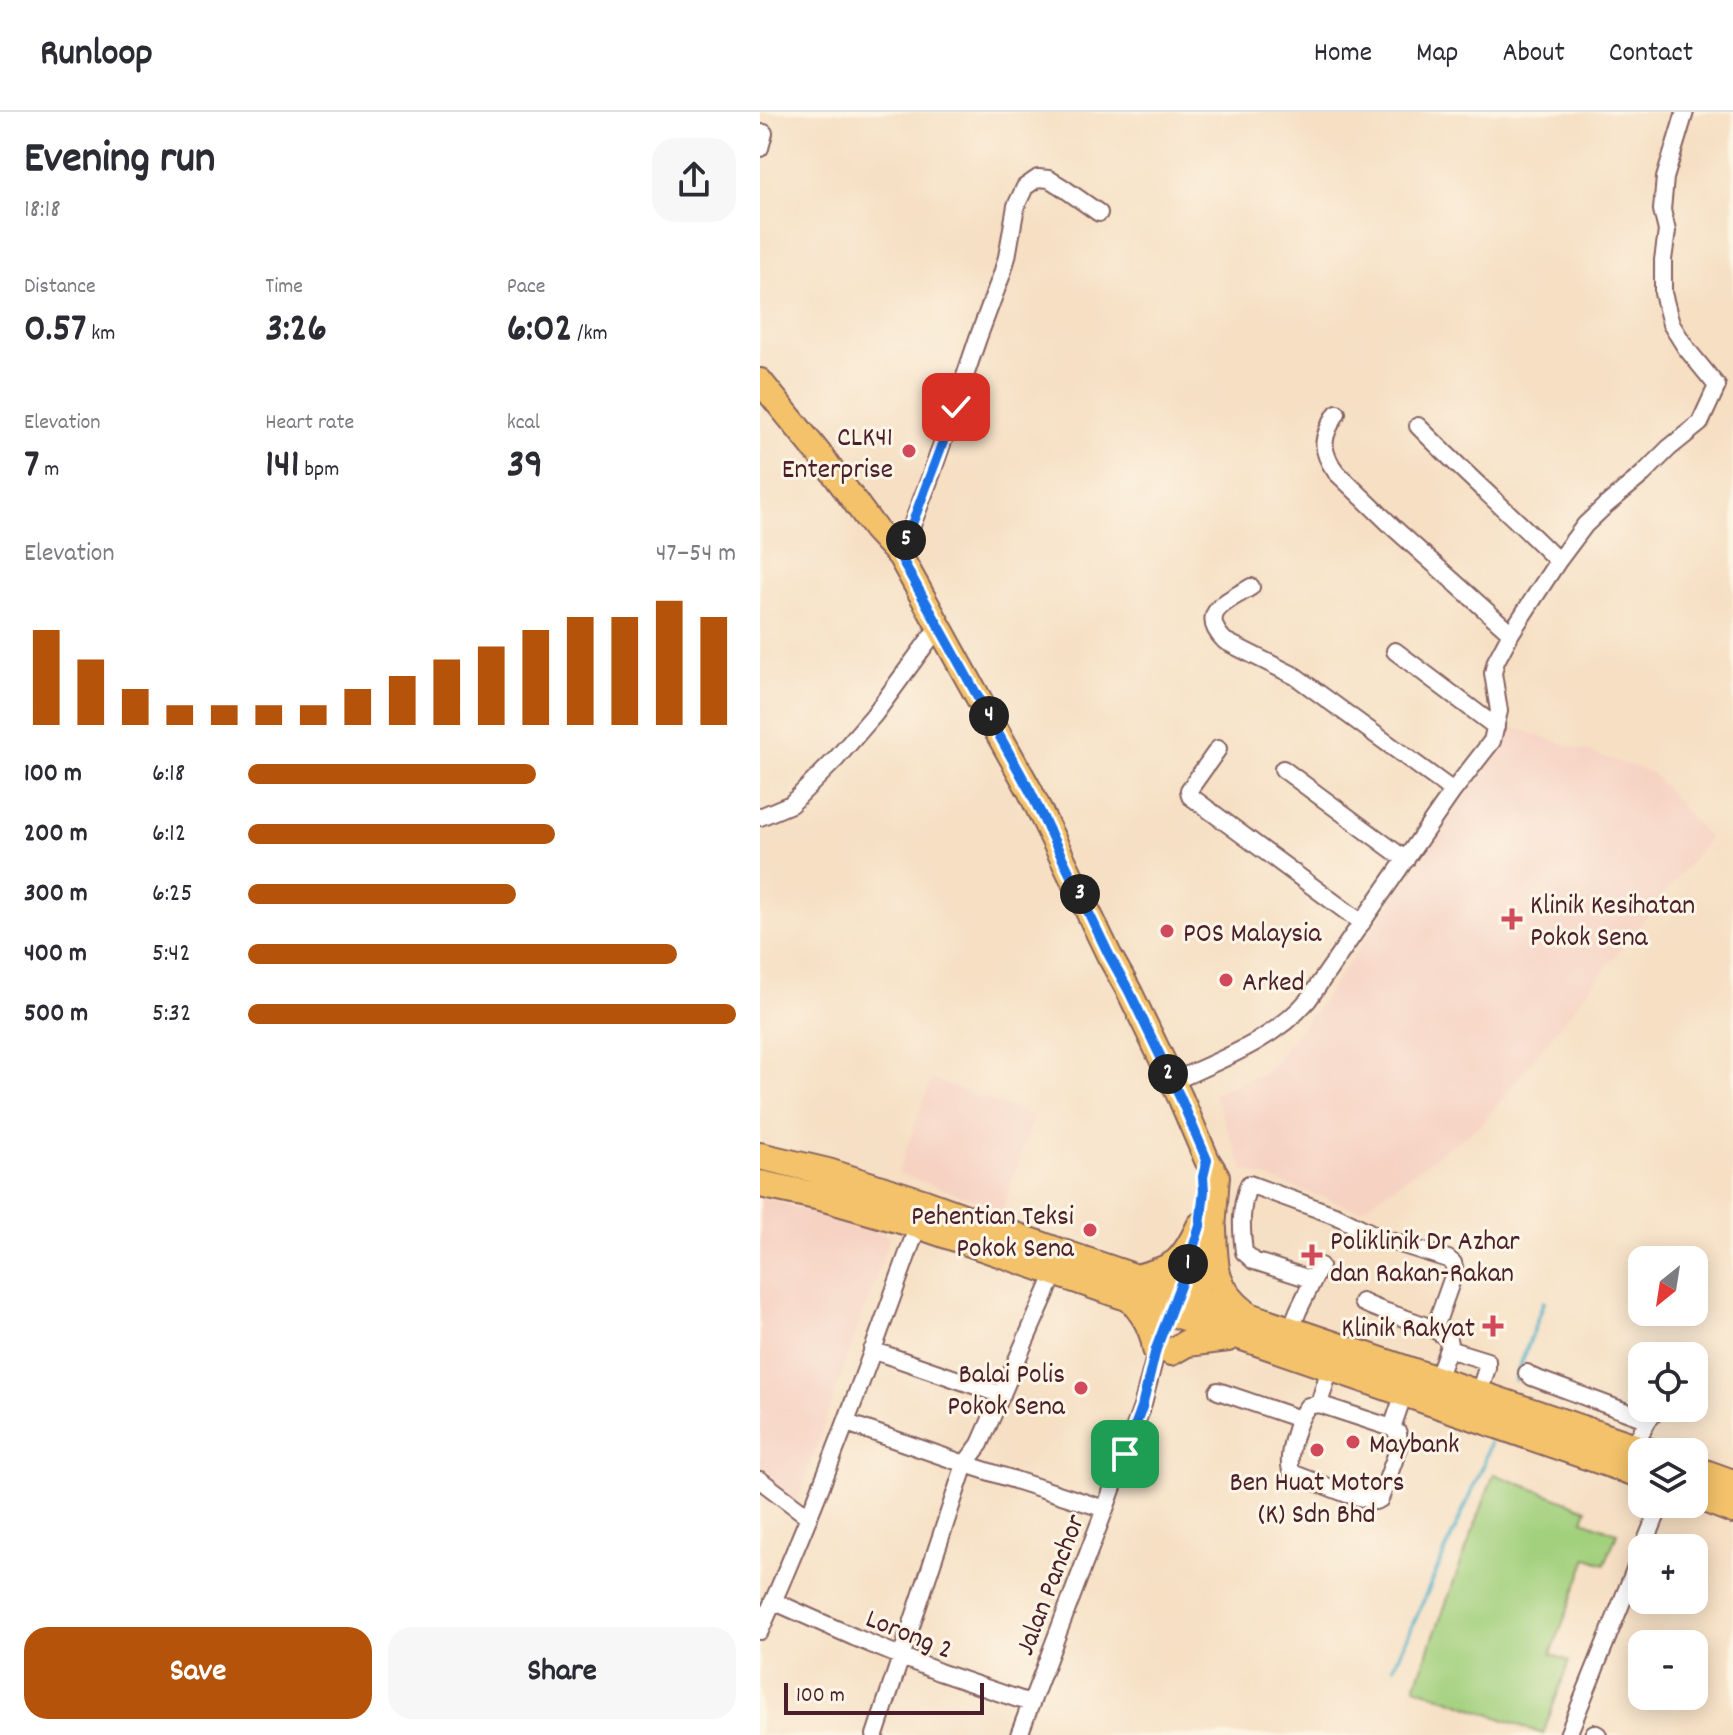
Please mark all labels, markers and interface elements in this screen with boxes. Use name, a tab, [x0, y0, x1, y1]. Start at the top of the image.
text: Runloop	[40, 28, 153, 83]
text: Home	[1314, 35, 1372, 75]
text: Map	[1416, 35, 1458, 75]
text: About	[1502, 35, 1565, 75]
text: Contact	[1609, 35, 1693, 75]
text: Evening run	[24, 130, 215, 193]
button: share	[652, 138, 736, 222]
text: 18:18	[24, 192, 61, 229]
text: Distance	[24, 272, 96, 303]
text: Time	[265, 272, 303, 303]
text: Pace	[507, 272, 546, 303]
text: 0.57	[24, 303, 86, 360]
text: 3:26	[265, 303, 327, 360]
text: 6:02	[507, 303, 572, 360]
text: km	[86, 319, 115, 350]
text: /km	[572, 319, 608, 350]
pin	[922, 373, 990, 441]
icon: check	[934, 385, 978, 429]
text: Elevation	[24, 408, 101, 439]
text: Heart rate	[265, 408, 354, 439]
text: kcal	[507, 408, 540, 439]
place label: CLK41 Enterprise	[782, 420, 893, 492]
text: 7	[24, 439, 39, 496]
text: 141	[265, 439, 299, 496]
text: 39	[507, 439, 543, 496]
marker: CLK41 Enterprise	[900, 442, 918, 460]
text: m	[39, 455, 59, 486]
text: bpm	[299, 455, 339, 486]
pin: 5	[886, 520, 926, 560]
text: 5	[901, 524, 911, 555]
text: Elevation	[24, 536, 114, 573]
text: 47–54 m	[656, 536, 736, 573]
pin: 4	[969, 696, 1009, 736]
text: 4	[984, 700, 994, 731]
text: 100 m	[24, 756, 82, 793]
text: 6:18	[152, 756, 185, 793]
text: 200 m	[24, 816, 88, 853]
text: 6:12	[152, 816, 186, 853]
pin: 3	[1060, 874, 1100, 914]
text: 300 m	[24, 876, 88, 913]
text: 6:25	[152, 876, 192, 913]
text: 3	[1075, 878, 1085, 909]
place label: Klinik Kesihatan Pokok Sena	[1530, 888, 1695, 960]
marker: Klinik Kesihatan Pokok Sena	[1501, 908, 1523, 930]
place label: POS Malaysia	[1183, 916, 1322, 956]
marker: POS Malaysia	[1158, 922, 1176, 940]
text: 400 m	[24, 936, 87, 973]
text: 5:42	[152, 936, 191, 973]
place label: Arked	[1242, 965, 1305, 1005]
marker: Arked	[1217, 971, 1235, 989]
text: 500 m	[24, 996, 88, 1033]
text: 5:32	[152, 996, 191, 1033]
pin: 2	[1148, 1054, 1188, 1094]
text: 2	[1163, 1058, 1173, 1089]
place label: Pehentian Teksi Pokok Sena	[911, 1199, 1075, 1271]
marker: Pehentian Teksi Pokok Sena	[1081, 1221, 1099, 1239]
place label: Poliklinik Dr Azhar dan Rakan-Rakan	[1330, 1224, 1520, 1296]
pin: 1	[1168, 1244, 1208, 1284]
marker: Poliklinik Dr Azhar dan Rakan-Rakan	[1301, 1244, 1323, 1266]
north arrow	[1628, 1246, 1708, 1326]
map controls	[1628, 1246, 1708, 1710]
text: 1	[1186, 1248, 1190, 1279]
place label: Klinik Rakyat	[1341, 1311, 1475, 1351]
marker: Klinik Rakyat	[1482, 1315, 1504, 1337]
button: locate	[1628, 1342, 1708, 1422]
place label: Balai Polis Pokok Sena	[947, 1357, 1066, 1429]
marker: Balai Polis Pokok Sena	[1072, 1379, 1090, 1397]
pin	[1091, 1420, 1159, 1488]
place label: Maybank	[1369, 1427, 1460, 1467]
icon: arrive	[1103, 1432, 1147, 1476]
marker: Maybank	[1344, 1433, 1362, 1451]
button: layers	[1628, 1438, 1708, 1518]
marker: Ben Huat Motors (K) Sdn Bhd	[1308, 1441, 1326, 1459]
place label: Ben Huat Motors (K) Sdn Bhd	[1229, 1465, 1405, 1537]
street label: Jalan Panchor	[1007, 1509, 1098, 1662]
button: +	[1628, 1534, 1708, 1614]
street label: Lorong 2	[859, 1601, 958, 1672]
button: Save	[24, 1627, 372, 1719]
button: Share	[388, 1627, 736, 1719]
button: −	[1628, 1630, 1708, 1710]
scale bar	[784, 1679, 984, 1715]
text: 100 m	[796, 1681, 845, 1712]

